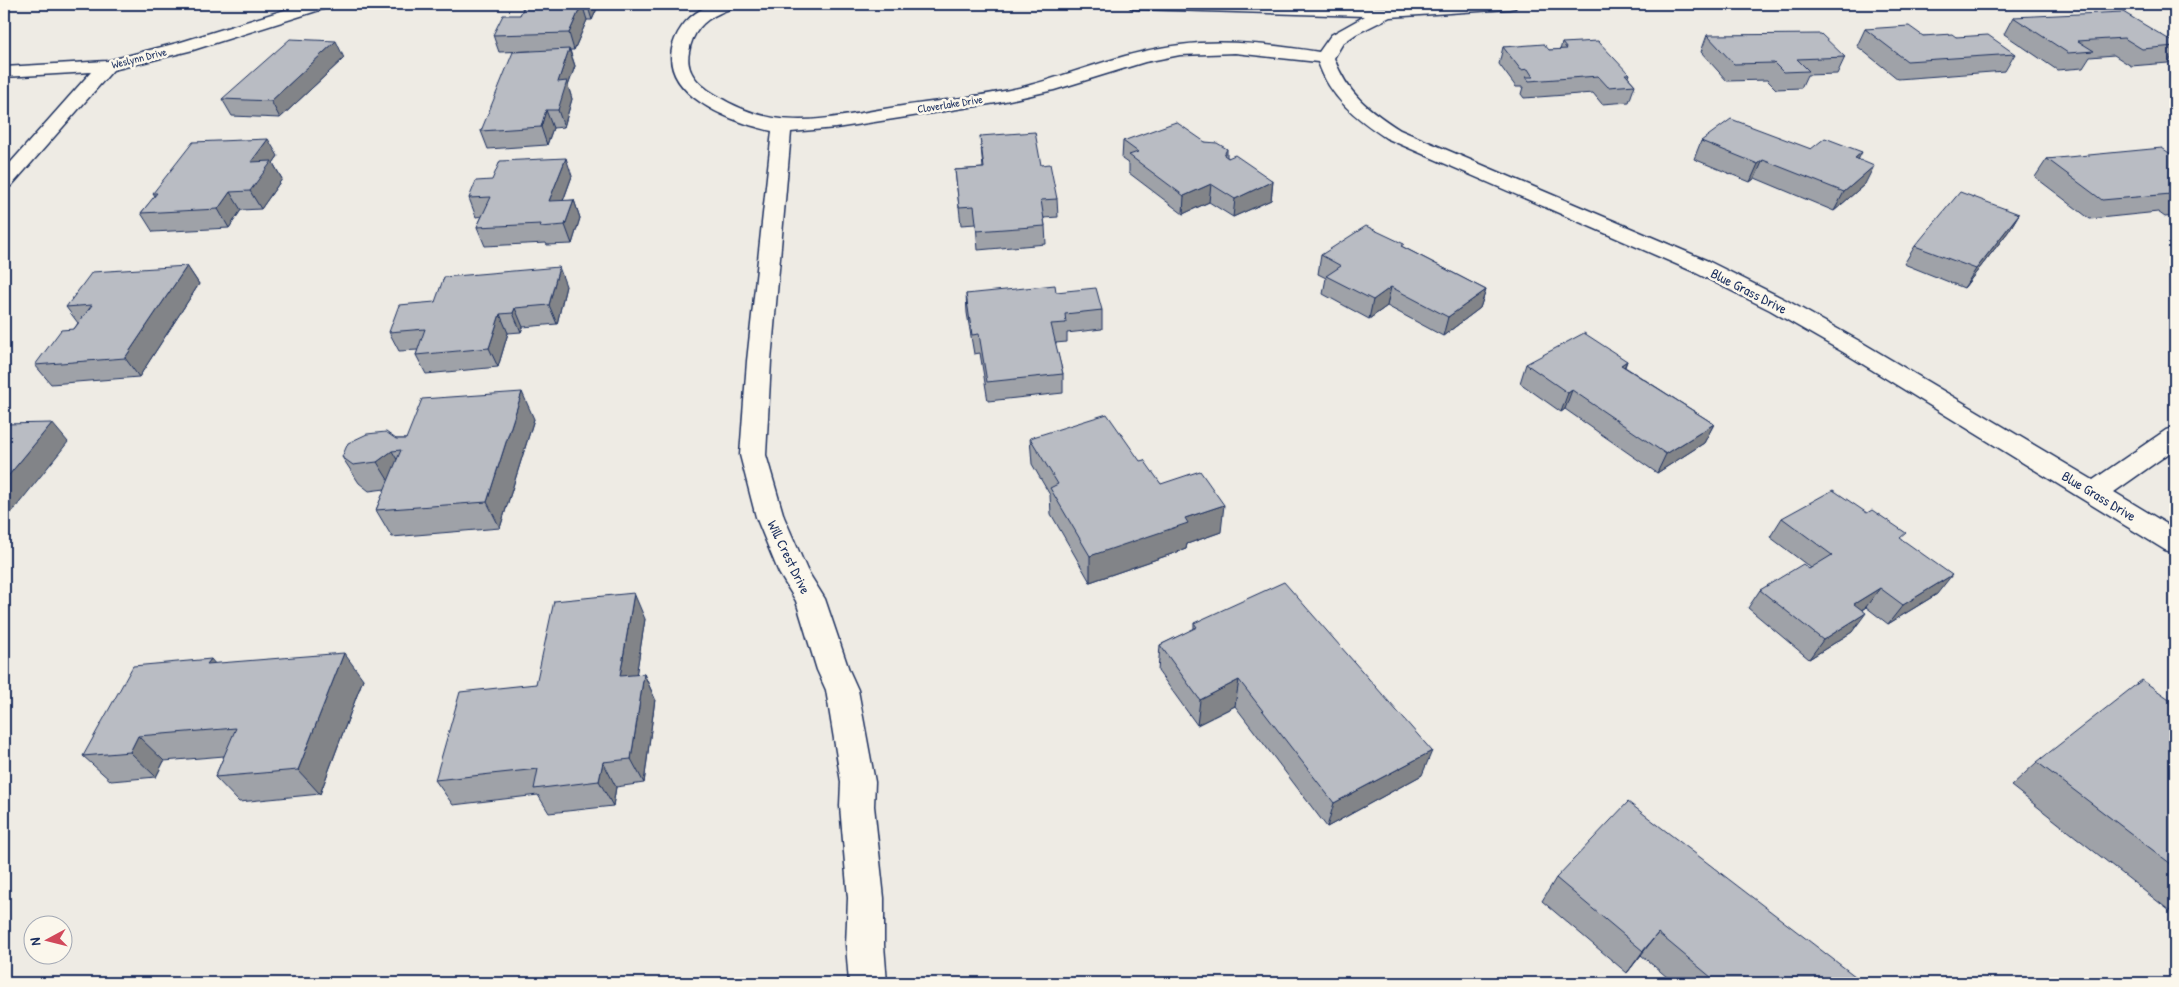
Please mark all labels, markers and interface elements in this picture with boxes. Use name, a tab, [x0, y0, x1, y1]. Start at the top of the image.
street label: Weslynn Drive	[110, 44, 169, 72]
street label: Cloverlake Drive	[916, 92, 984, 116]
street label: Blue Grass Drive	[1708, 263, 1791, 318]
street label: Blue Grass Drive	[2059, 466, 2140, 525]
street label: Will Crest Drive	[764, 517, 816, 597]
north arrow	[22, 914, 72, 964]
text: N	[25, 936, 44, 947]

